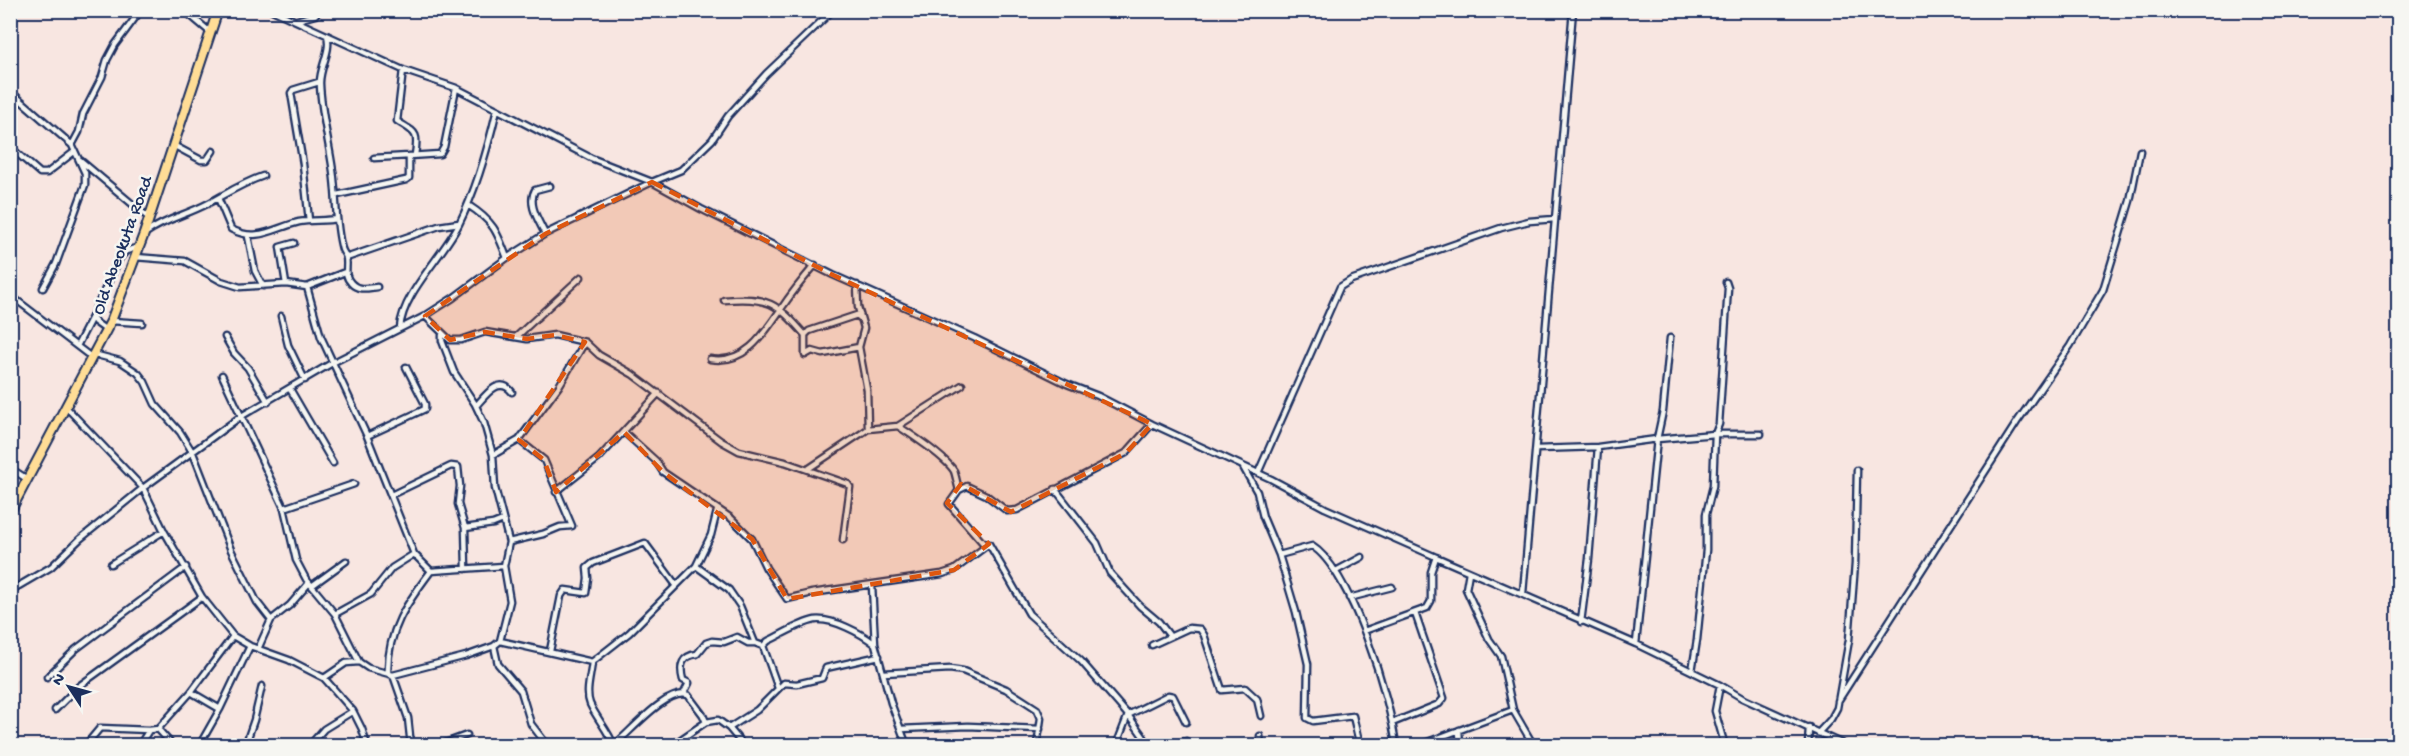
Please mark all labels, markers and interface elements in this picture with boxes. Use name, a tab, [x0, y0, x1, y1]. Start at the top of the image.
street label: Old Abeokuta Road	[89, 172, 159, 318]
north arrow	[39, 657, 99, 717]
text: N	[49, 670, 71, 690]

